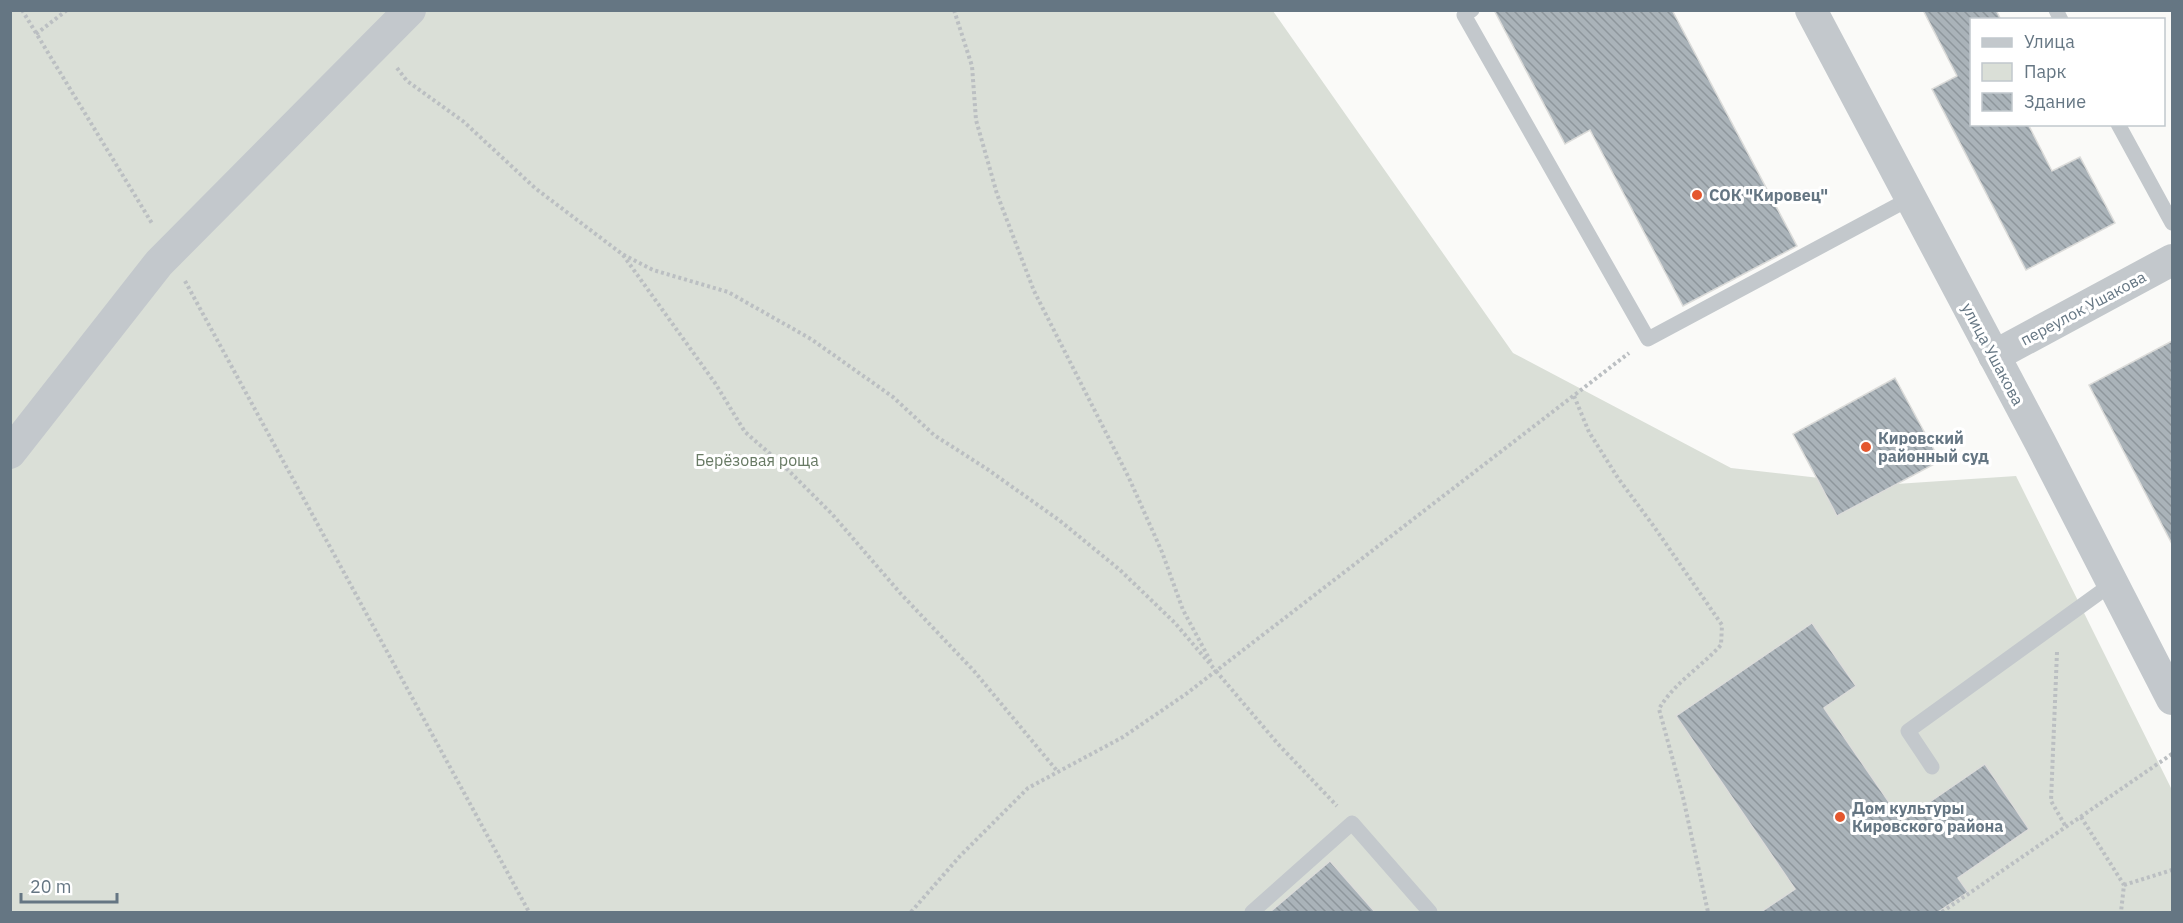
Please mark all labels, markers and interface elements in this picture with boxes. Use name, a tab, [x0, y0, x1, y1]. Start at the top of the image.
legend	[1970, 18, 2165, 126]
text: Улица	[2024, 30, 2075, 53]
text: Парк	[2024, 60, 2067, 83]
text: Здание	[2024, 90, 2086, 113]
place label: СОК "Кировец"	[1709, 185, 1828, 205]
marker: СОК "Кировец"	[1690, 188, 1704, 202]
street label: переулок Ушакова	[2017, 266, 2150, 350]
street label: улица Ушакова	[1958, 299, 2029, 409]
place label: Кировский районный суд	[1878, 428, 1989, 466]
marker: Кировский районный суд	[1859, 440, 1873, 454]
park label: Берёзовая роща	[695, 450, 819, 470]
place label: Дом культуры Кировского района	[1852, 798, 2003, 836]
marker: Дом культуры Кировского района	[1833, 810, 1847, 824]
scale bar	[21, 866, 117, 904]
text: 20 m	[30, 875, 72, 898]

